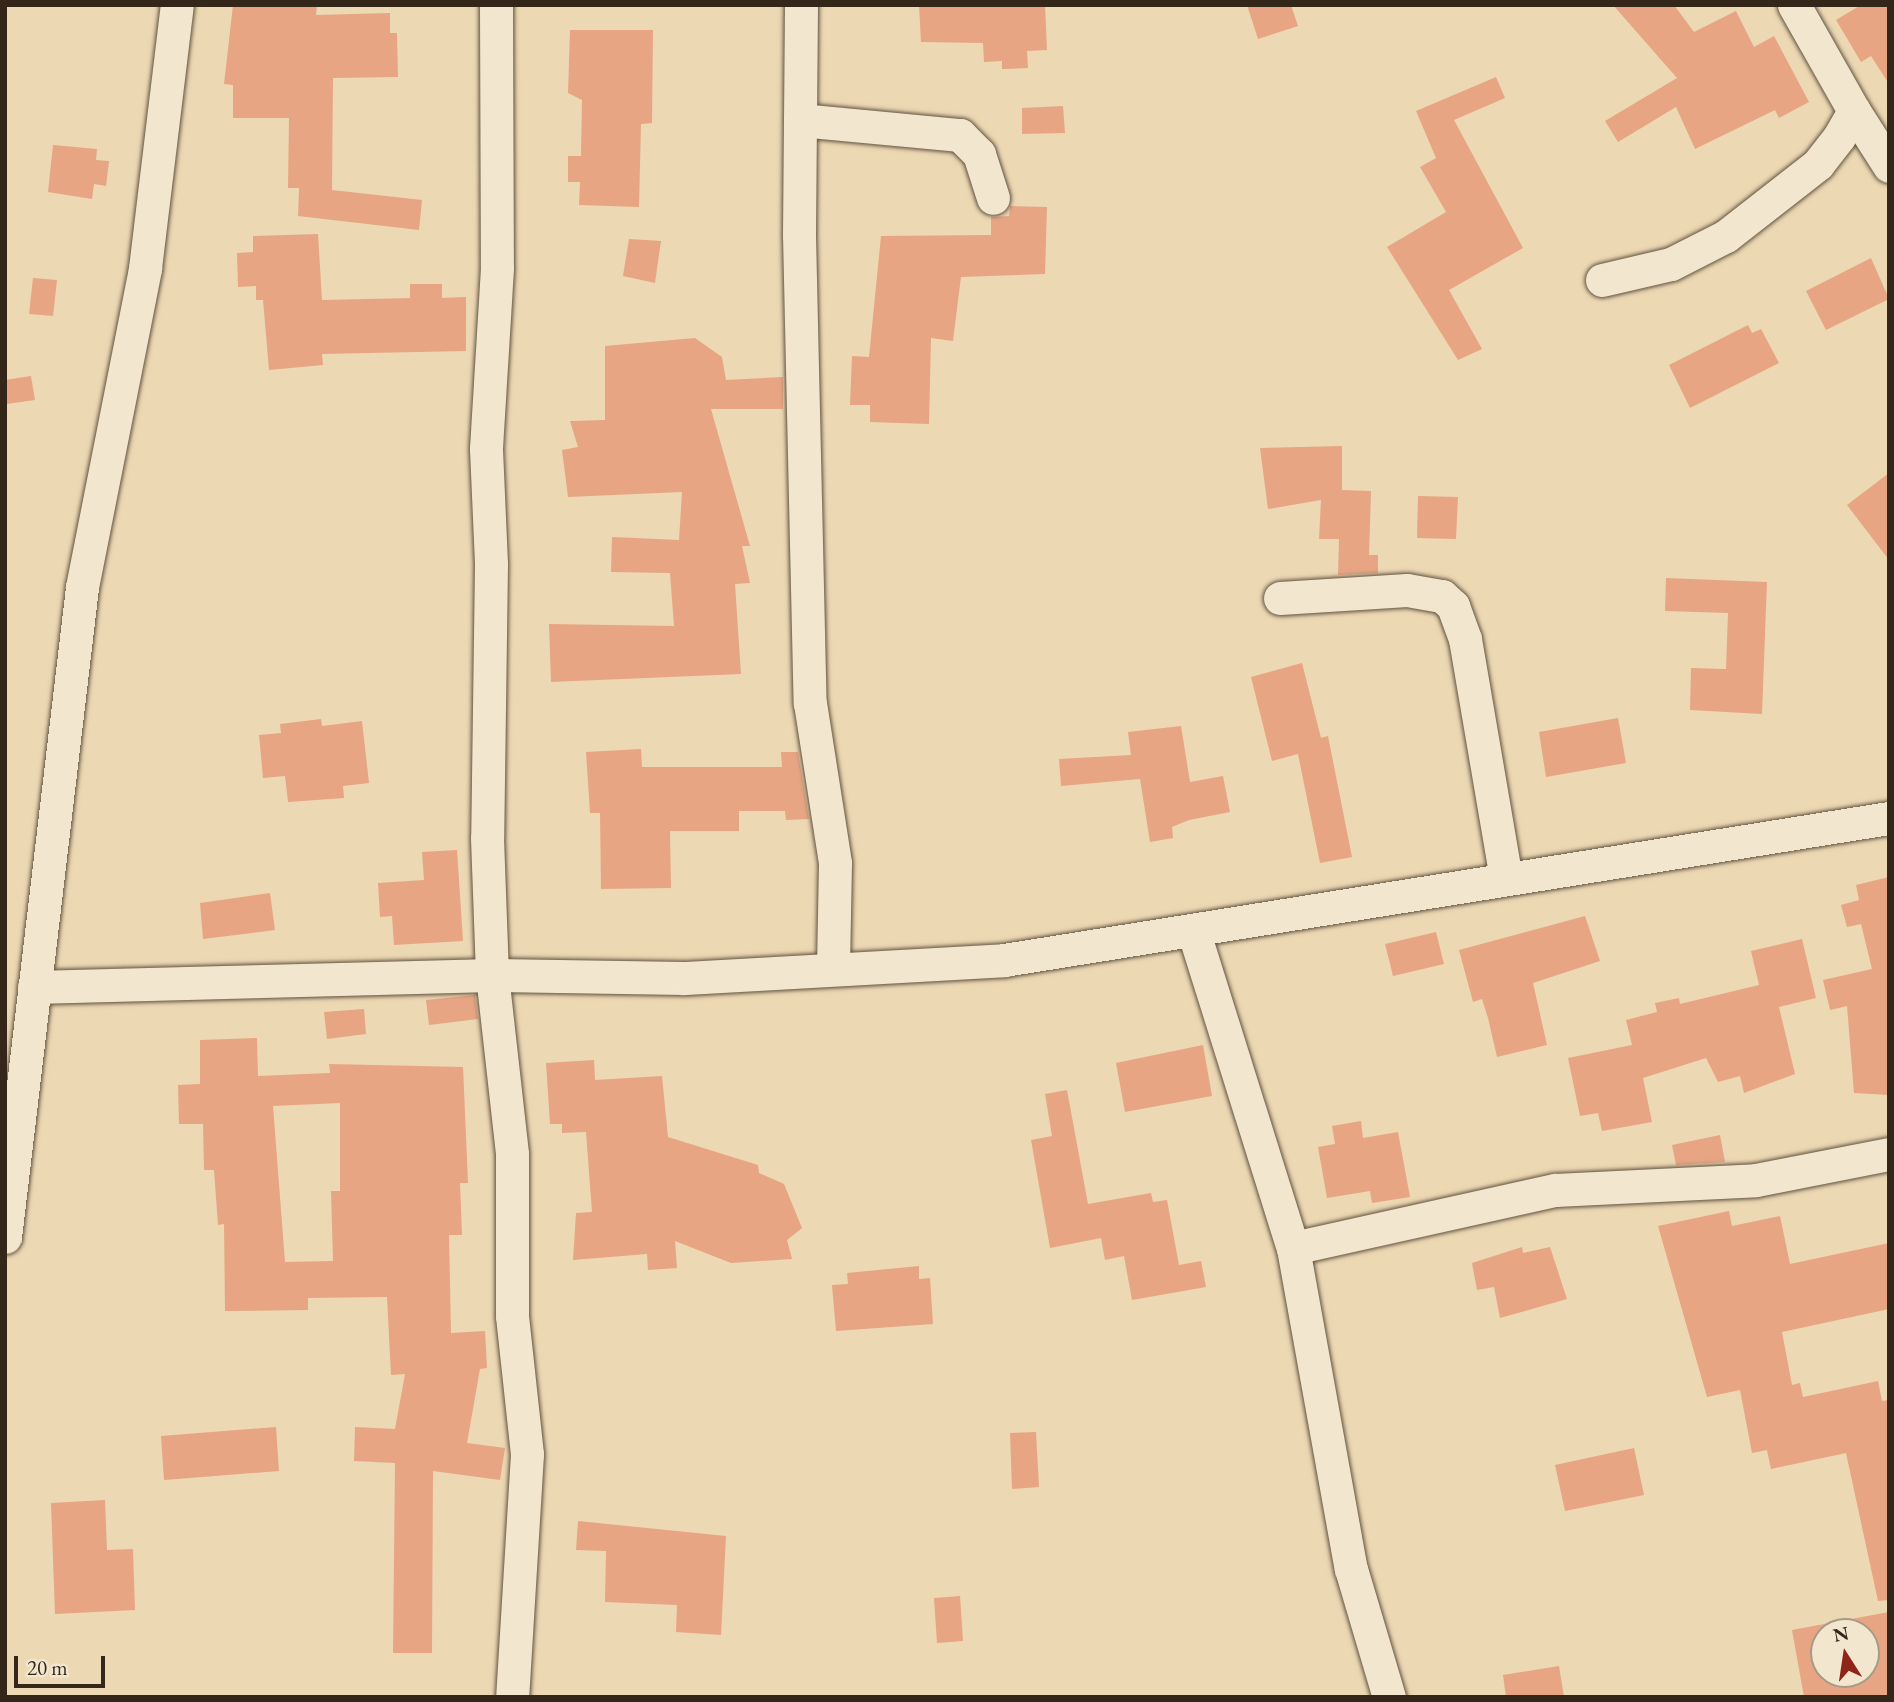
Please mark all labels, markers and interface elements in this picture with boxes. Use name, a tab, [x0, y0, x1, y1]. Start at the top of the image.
north arrow	[1810, 1618, 1880, 1688]
text: N	[1831, 1620, 1851, 1648]
scale bar	[18, 1642, 108, 1686]
text: 20 m	[27, 1654, 68, 1681]

